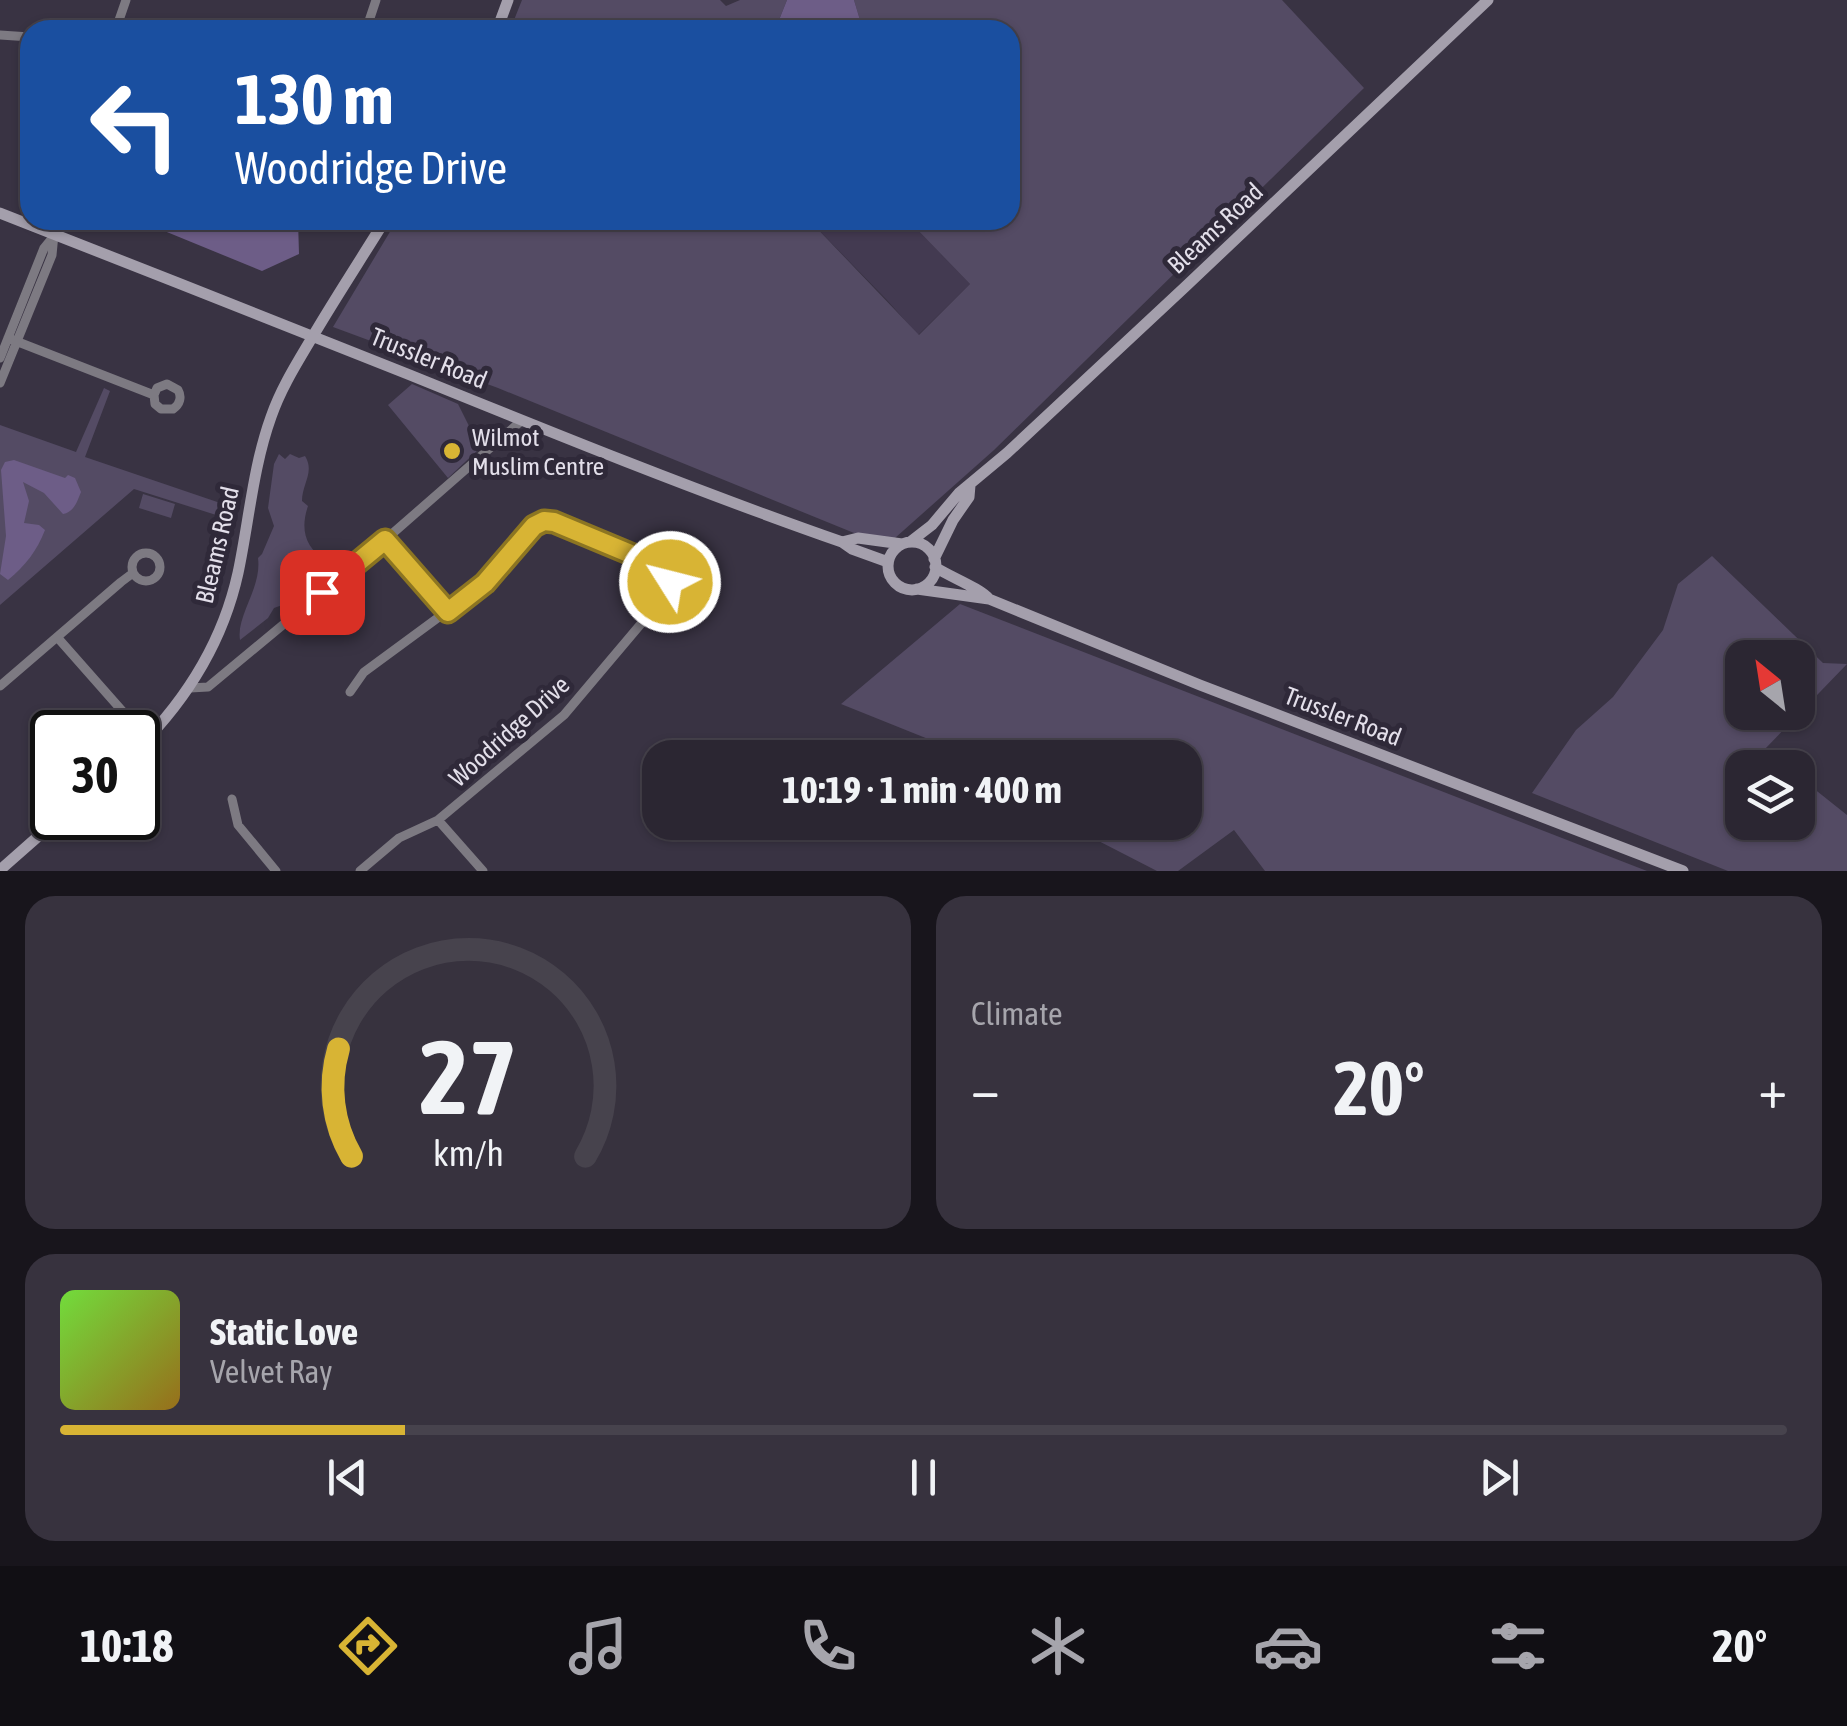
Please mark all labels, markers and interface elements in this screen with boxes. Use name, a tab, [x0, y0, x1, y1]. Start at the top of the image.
text: 130 m	[235, 59, 394, 139]
icon: left	[70, 60, 200, 190]
text: Woodridge Drive	[235, 142, 507, 194]
street label: Bleams Road	[1162, 177, 1268, 279]
street label: Trussler Road	[367, 322, 491, 394]
place label: Wilmot Muslim Centre	[472, 423, 604, 480]
marker: Wilmot Muslim Centre	[441, 440, 463, 462]
street label: Bleams Road	[190, 484, 244, 606]
position arrow	[618, 530, 722, 634]
pin	[280, 550, 365, 635]
icon: arrive	[295, 565, 350, 620]
north arrow	[1725, 640, 1815, 730]
map controls	[1725, 640, 1815, 840]
street label: Woodridge Drive	[443, 670, 575, 792]
street label: Trussler Road	[1281, 681, 1405, 751]
speed limit sign: 30	[30, 710, 160, 840]
button: layers	[1725, 750, 1815, 840]
text: 10:19 · 1 min · 400 m	[782, 768, 1062, 811]
text: Climate	[971, 995, 1063, 1032]
text: 27	[419, 1017, 517, 1136]
text: 20°	[1333, 1045, 1425, 1131]
text: −	[971, 1057, 1000, 1120]
text: +	[1758, 1057, 1787, 1120]
text: km/h	[433, 1133, 503, 1174]
text: Static Love	[210, 1310, 358, 1353]
text: Velvet Ray	[210, 1353, 332, 1390]
icon: previous	[320, 1450, 375, 1505]
icon: pause	[896, 1450, 951, 1505]
icon: next	[1472, 1450, 1527, 1505]
icon: directions	[333, 1611, 403, 1681]
icon: music	[563, 1611, 633, 1681]
icon: phone	[793, 1611, 863, 1681]
icon: climate	[1023, 1611, 1093, 1681]
icon: car	[1253, 1611, 1323, 1681]
icon: filters	[1483, 1611, 1553, 1681]
text: 10:18	[80, 1620, 173, 1672]
text: 20°	[1712, 1620, 1767, 1672]

